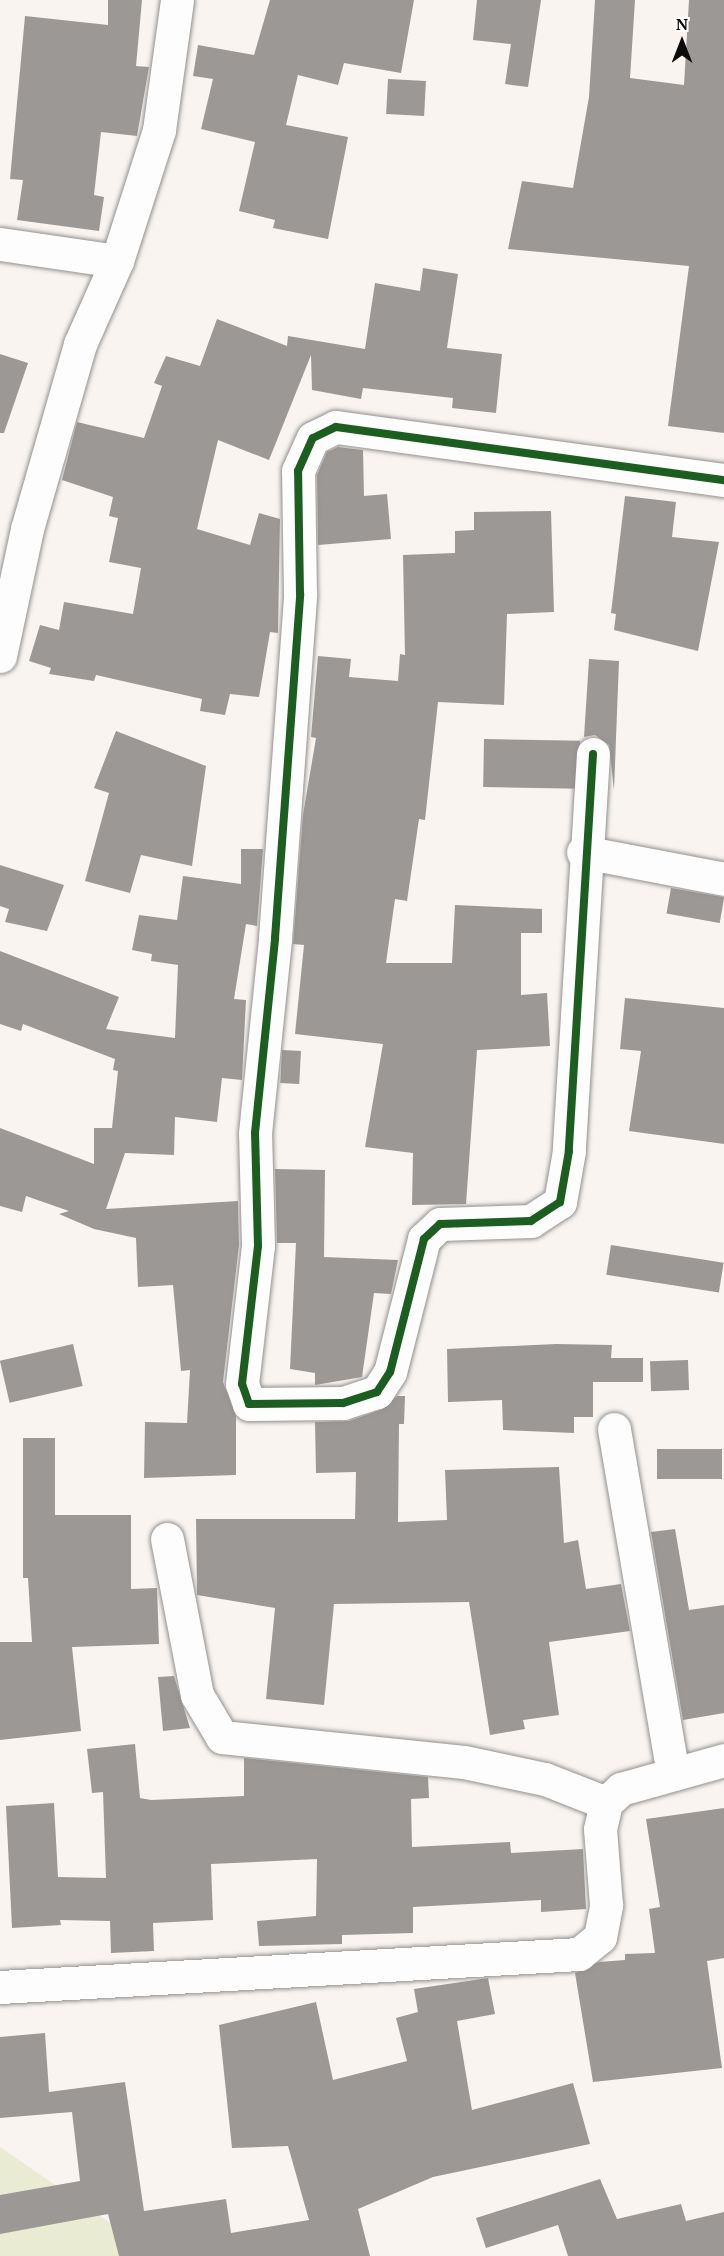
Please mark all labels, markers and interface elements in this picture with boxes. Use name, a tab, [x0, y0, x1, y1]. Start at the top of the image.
north arrow	[652, 12, 712, 72]
text: N	[676, 13, 688, 35]

